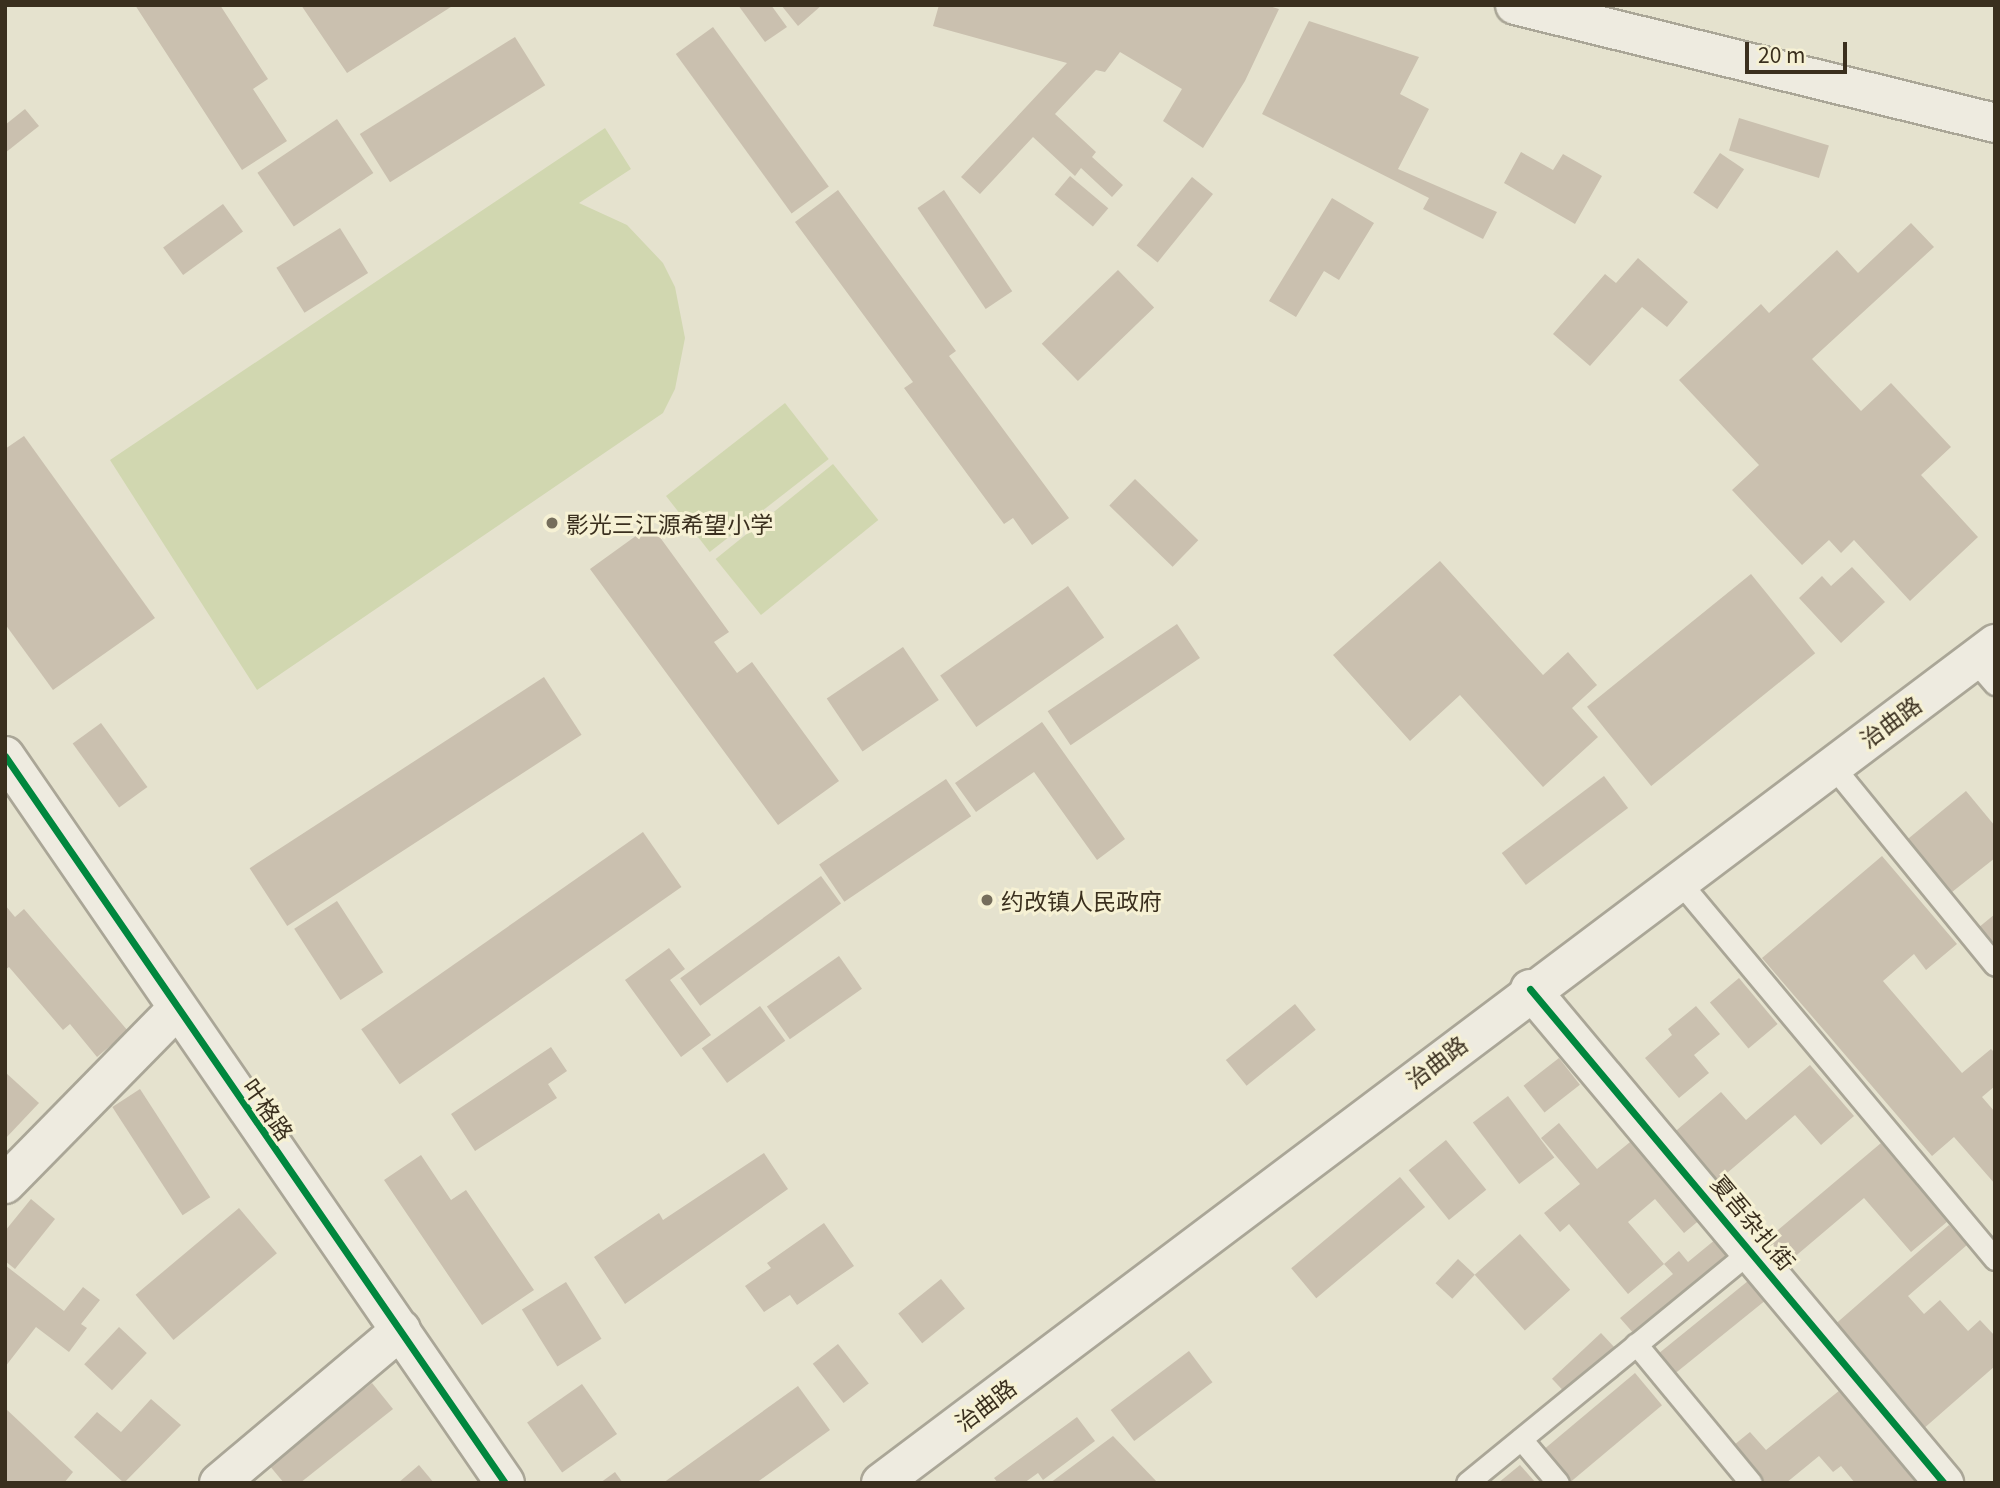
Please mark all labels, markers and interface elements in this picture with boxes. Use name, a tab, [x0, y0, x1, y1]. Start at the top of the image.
scale bar	[1748, 28, 1850, 72]
text: 20 m	[1758, 39, 1805, 69]
place label: 影光三江源希望小学	[566, 509, 773, 537]
marker: 影光三江源希望小学	[544, 515, 560, 531]
street label: 治曲路	[1854, 690, 1926, 752]
place label: 约改镇人民政府	[1001, 886, 1162, 914]
marker: 约改镇人民政府	[979, 892, 995, 908]
street label: 治曲路	[1400, 1029, 1472, 1093]
street label: 叶格路	[238, 1073, 300, 1145]
street label: 夏吾杂扎街	[1706, 1169, 1802, 1275]
street label: 治曲路	[949, 1372, 1021, 1436]

